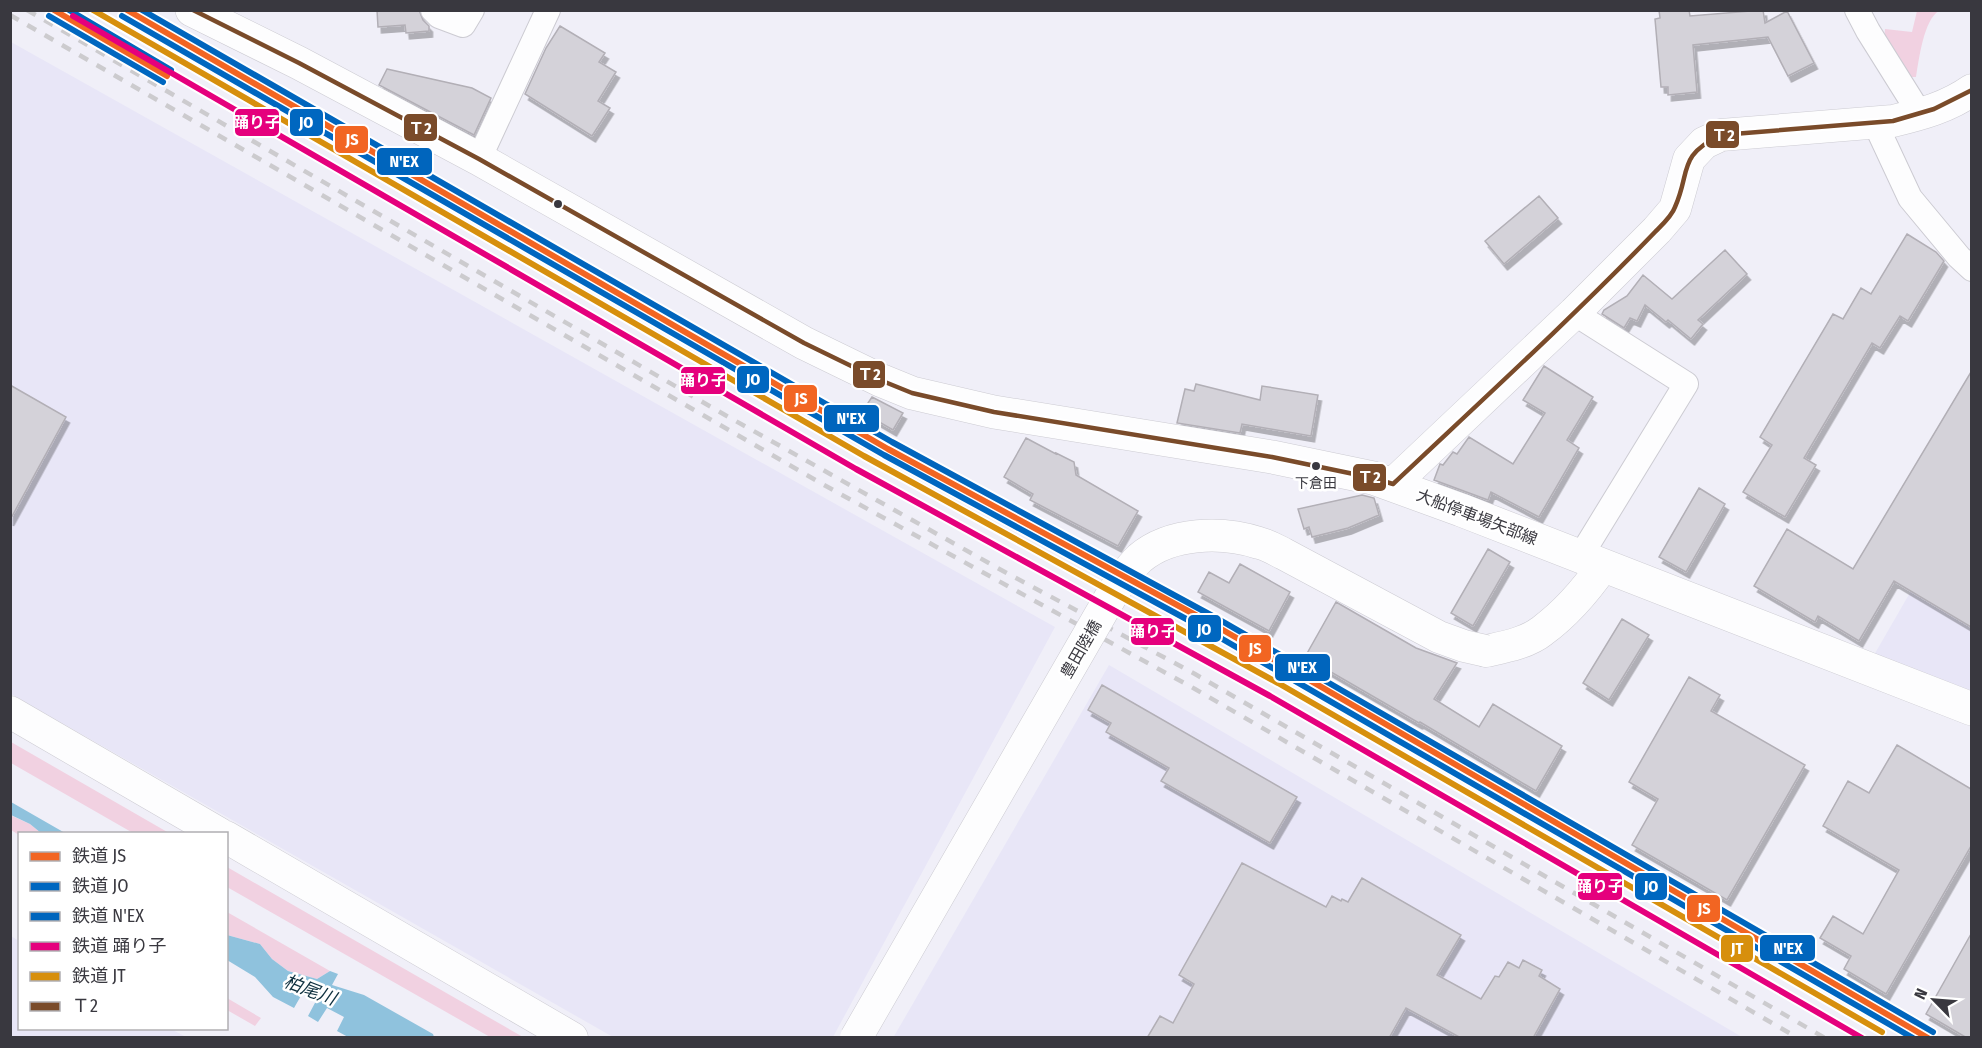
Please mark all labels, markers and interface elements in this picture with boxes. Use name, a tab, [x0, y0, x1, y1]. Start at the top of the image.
line badge: 踊り子	[234, 108, 280, 137]
line badge: JO	[289, 108, 324, 137]
text: 踊り子	[233, 113, 281, 132]
text: JO	[298, 113, 313, 132]
line badge: Ｔ2	[403, 113, 438, 142]
text: Ｔ2	[408, 119, 432, 138]
line badge: Ｔ2	[1705, 120, 1740, 149]
line badge: JS	[334, 125, 369, 154]
text: Ｔ2	[1711, 126, 1735, 145]
text: JS	[345, 130, 358, 149]
line badge: N'EX	[376, 147, 433, 176]
text: N'EX	[389, 152, 419, 171]
unlabelled marker	[552, 198, 564, 210]
line badge: Ｔ2	[852, 360, 886, 389]
line badge: JO	[736, 365, 770, 394]
text: Ｔ2	[857, 365, 881, 384]
line badge: 踊り子	[680, 366, 726, 395]
text: JO	[745, 370, 760, 389]
text: 踊り子	[679, 371, 727, 390]
line badge: JS	[783, 384, 818, 413]
text: JS	[794, 389, 807, 408]
line badge: N'EX	[823, 404, 880, 433]
text: N'EX	[836, 409, 866, 428]
marker: 下倉田	[1310, 460, 1322, 472]
line badge: Ｔ2	[1352, 463, 1387, 492]
text: Ｔ2	[1357, 468, 1381, 487]
place label: 下倉田	[1295, 475, 1337, 492]
street label: 大船停車場矢部線	[1414, 485, 1540, 549]
line badge: JO	[1187, 614, 1222, 643]
street label: 豊田陸橋	[1057, 617, 1105, 681]
line badge: 踊り子	[1130, 617, 1175, 646]
text: JO	[1196, 620, 1211, 639]
text: 踊り子	[1129, 622, 1177, 641]
line badge: JS	[1238, 634, 1272, 663]
text: JS	[1248, 639, 1261, 658]
line badge: N'EX	[1274, 653, 1331, 682]
text: N'EX	[1287, 658, 1317, 677]
legend	[18, 832, 228, 1030]
text: 鉄道 JS	[72, 845, 126, 867]
line badge: 踊り子	[1577, 872, 1623, 901]
line badge: JO	[1634, 872, 1668, 901]
text: 鉄道 JO	[72, 875, 128, 897]
text: 踊り子	[1576, 877, 1624, 896]
text: JO	[1643, 877, 1658, 896]
line badge: JS	[1686, 894, 1721, 923]
text: JS	[1697, 899, 1710, 918]
text: 鉄道 N'EX	[72, 905, 144, 927]
line badge: JT	[1720, 934, 1754, 963]
line badge: N'EX	[1759, 934, 1816, 962]
text: 鉄道 踊り子	[72, 935, 166, 957]
text: JT	[1730, 939, 1743, 958]
text: N'EX	[1773, 939, 1803, 958]
text: 鉄道 JT	[72, 965, 126, 987]
water label: 柏尾川	[281, 970, 341, 1011]
north arrow	[1904, 970, 1964, 1030]
text: N	[1910, 986, 1931, 1002]
text: Ｔ2	[72, 995, 98, 1017]

